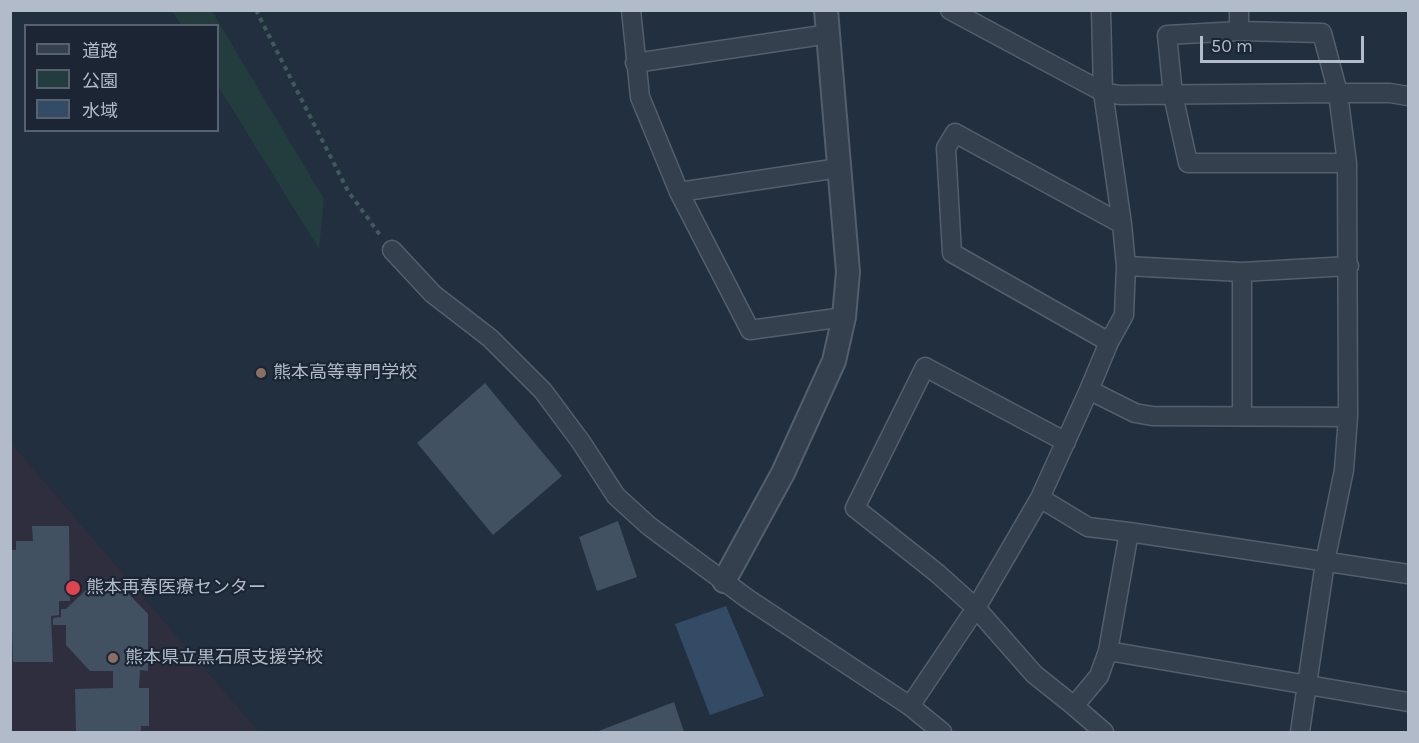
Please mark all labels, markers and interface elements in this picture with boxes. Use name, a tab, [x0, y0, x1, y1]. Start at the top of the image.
legend	[24, 24, 219, 132]
scale bar	[1203, 24, 1366, 62]
text: 50 m	[1211, 35, 1253, 57]
text: 道路	[82, 40, 118, 62]
text: 公園	[82, 70, 118, 92]
text: 水域	[82, 100, 118, 122]
place label: 熊本高等専門学校	[273, 362, 417, 384]
marker: 熊本高等専門学校	[254, 366, 268, 380]
place label: 熊本再春医療センター	[86, 577, 266, 599]
marker: 熊本再春医療センター	[64, 579, 82, 597]
place label: 熊本県立黒石原支援学校	[125, 647, 323, 669]
marker: 熊本県立黒石原支援学校	[106, 651, 120, 665]

